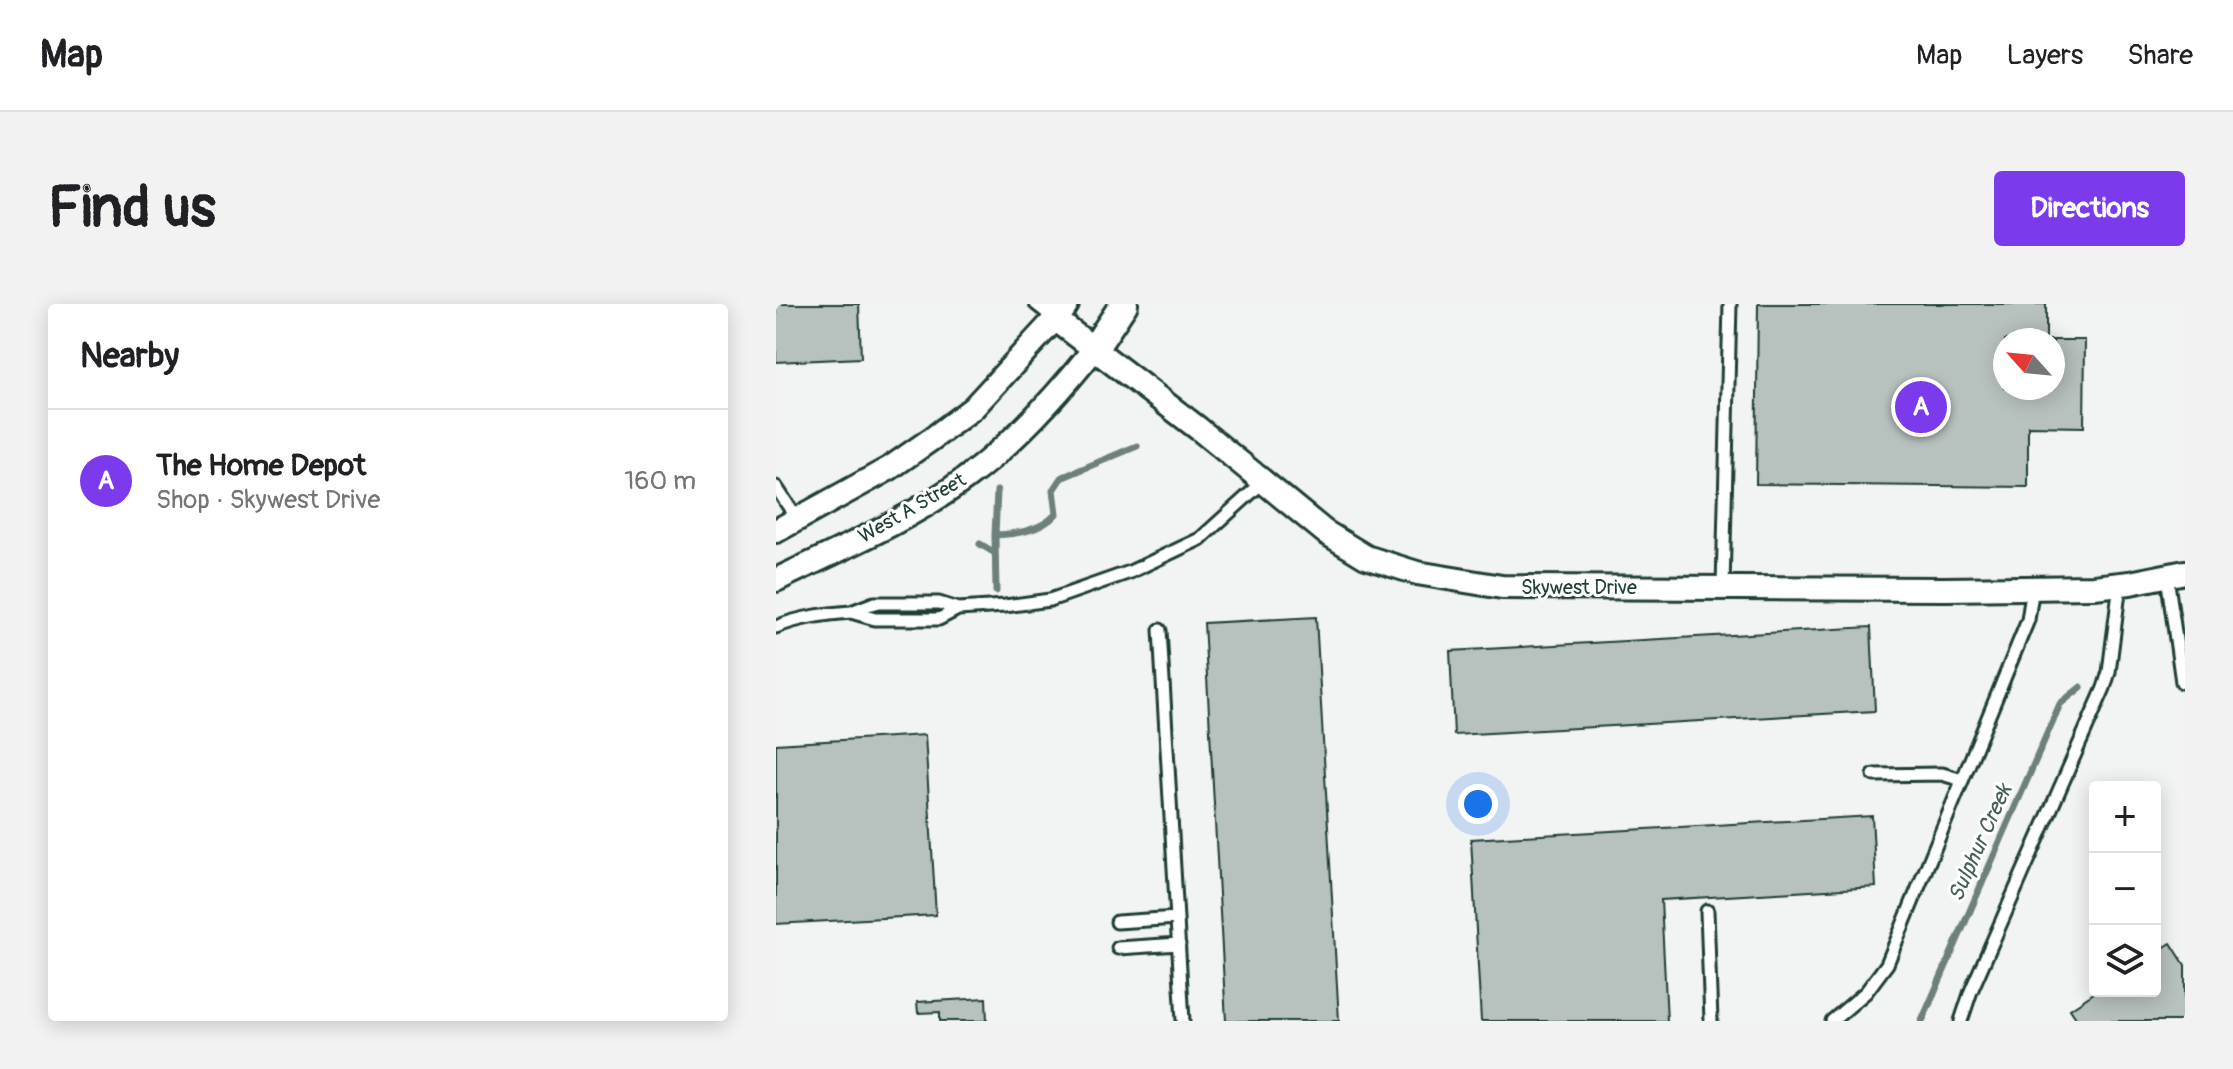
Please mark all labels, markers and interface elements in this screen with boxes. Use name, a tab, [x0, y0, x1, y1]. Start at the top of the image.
text: Map	[40, 31, 103, 79]
text: Map	[1916, 38, 1962, 73]
text: Layers	[2006, 38, 2083, 73]
text: Share	[2127, 38, 2193, 73]
button: Directions	[1994, 171, 2185, 246]
text: Find us	[48, 174, 216, 243]
north arrow	[1993, 328, 2065, 400]
text: Nearby	[80, 335, 179, 378]
pin: A	[1895, 377, 1947, 437]
text: The Home Depot	[156, 447, 366, 484]
text: A	[98, 465, 114, 497]
text: 160 m	[624, 465, 696, 497]
street label: West A Street	[854, 467, 971, 549]
text: Shop · Skywest Drive	[156, 484, 380, 516]
street label: Skywest Drive	[1521, 575, 1637, 600]
water label: Sulphur Creek	[1942, 778, 2019, 906]
map controls	[2089, 781, 2161, 997]
button: +	[2089, 781, 2161, 853]
your location	[1458, 784, 1498, 824]
button: −	[2089, 853, 2161, 925]
button: layers	[2089, 925, 2161, 997]

